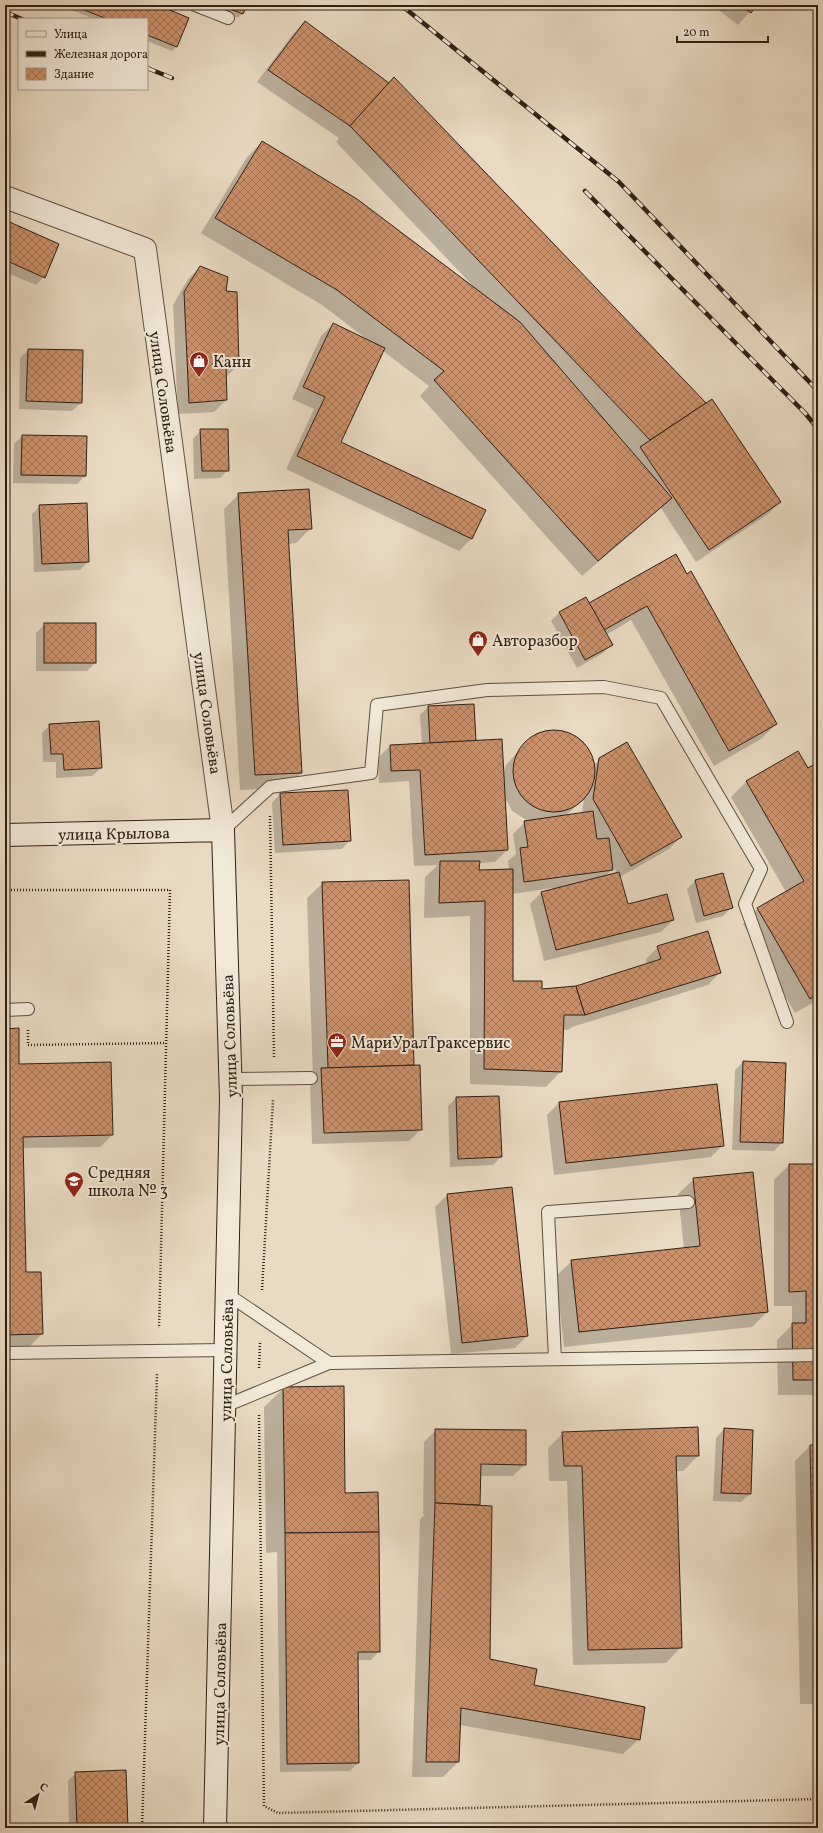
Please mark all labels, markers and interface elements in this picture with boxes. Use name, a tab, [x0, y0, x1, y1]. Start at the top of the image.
legend	[18, 18, 148, 90]
scale bar	[677, 18, 768, 44]
text: 20 m	[683, 25, 710, 41]
text: Улица	[54, 27, 87, 43]
text: Железная дорога	[54, 47, 148, 63]
text: Здание	[54, 67, 94, 83]
street label: улица Соловьёва	[143, 330, 182, 455]
shop icon: Канн	[188, 350, 210, 378]
place label: Канн	[213, 352, 252, 374]
shop icon: Авторазбор	[467, 629, 489, 657]
place label: Авторазбор	[492, 631, 578, 653]
street label: улица Соловьёва	[187, 651, 226, 776]
street label: улица Крылова	[58, 823, 170, 847]
street label: улица Соловьёва	[218, 974, 244, 1098]
office icon: МариУралТраксервис	[326, 1031, 348, 1059]
place label: МариУралТраксервис	[351, 1033, 511, 1055]
place label: Средняя школа № 3	[88, 1163, 168, 1203]
school or university icon: Средняя школа № 3	[63, 1170, 85, 1198]
street label: улица Соловьёва	[216, 1298, 240, 1422]
street label: улица Соловьёва	[209, 1622, 233, 1746]
north arrow	[18, 1775, 58, 1815]
text: С	[36, 1780, 50, 1796]

